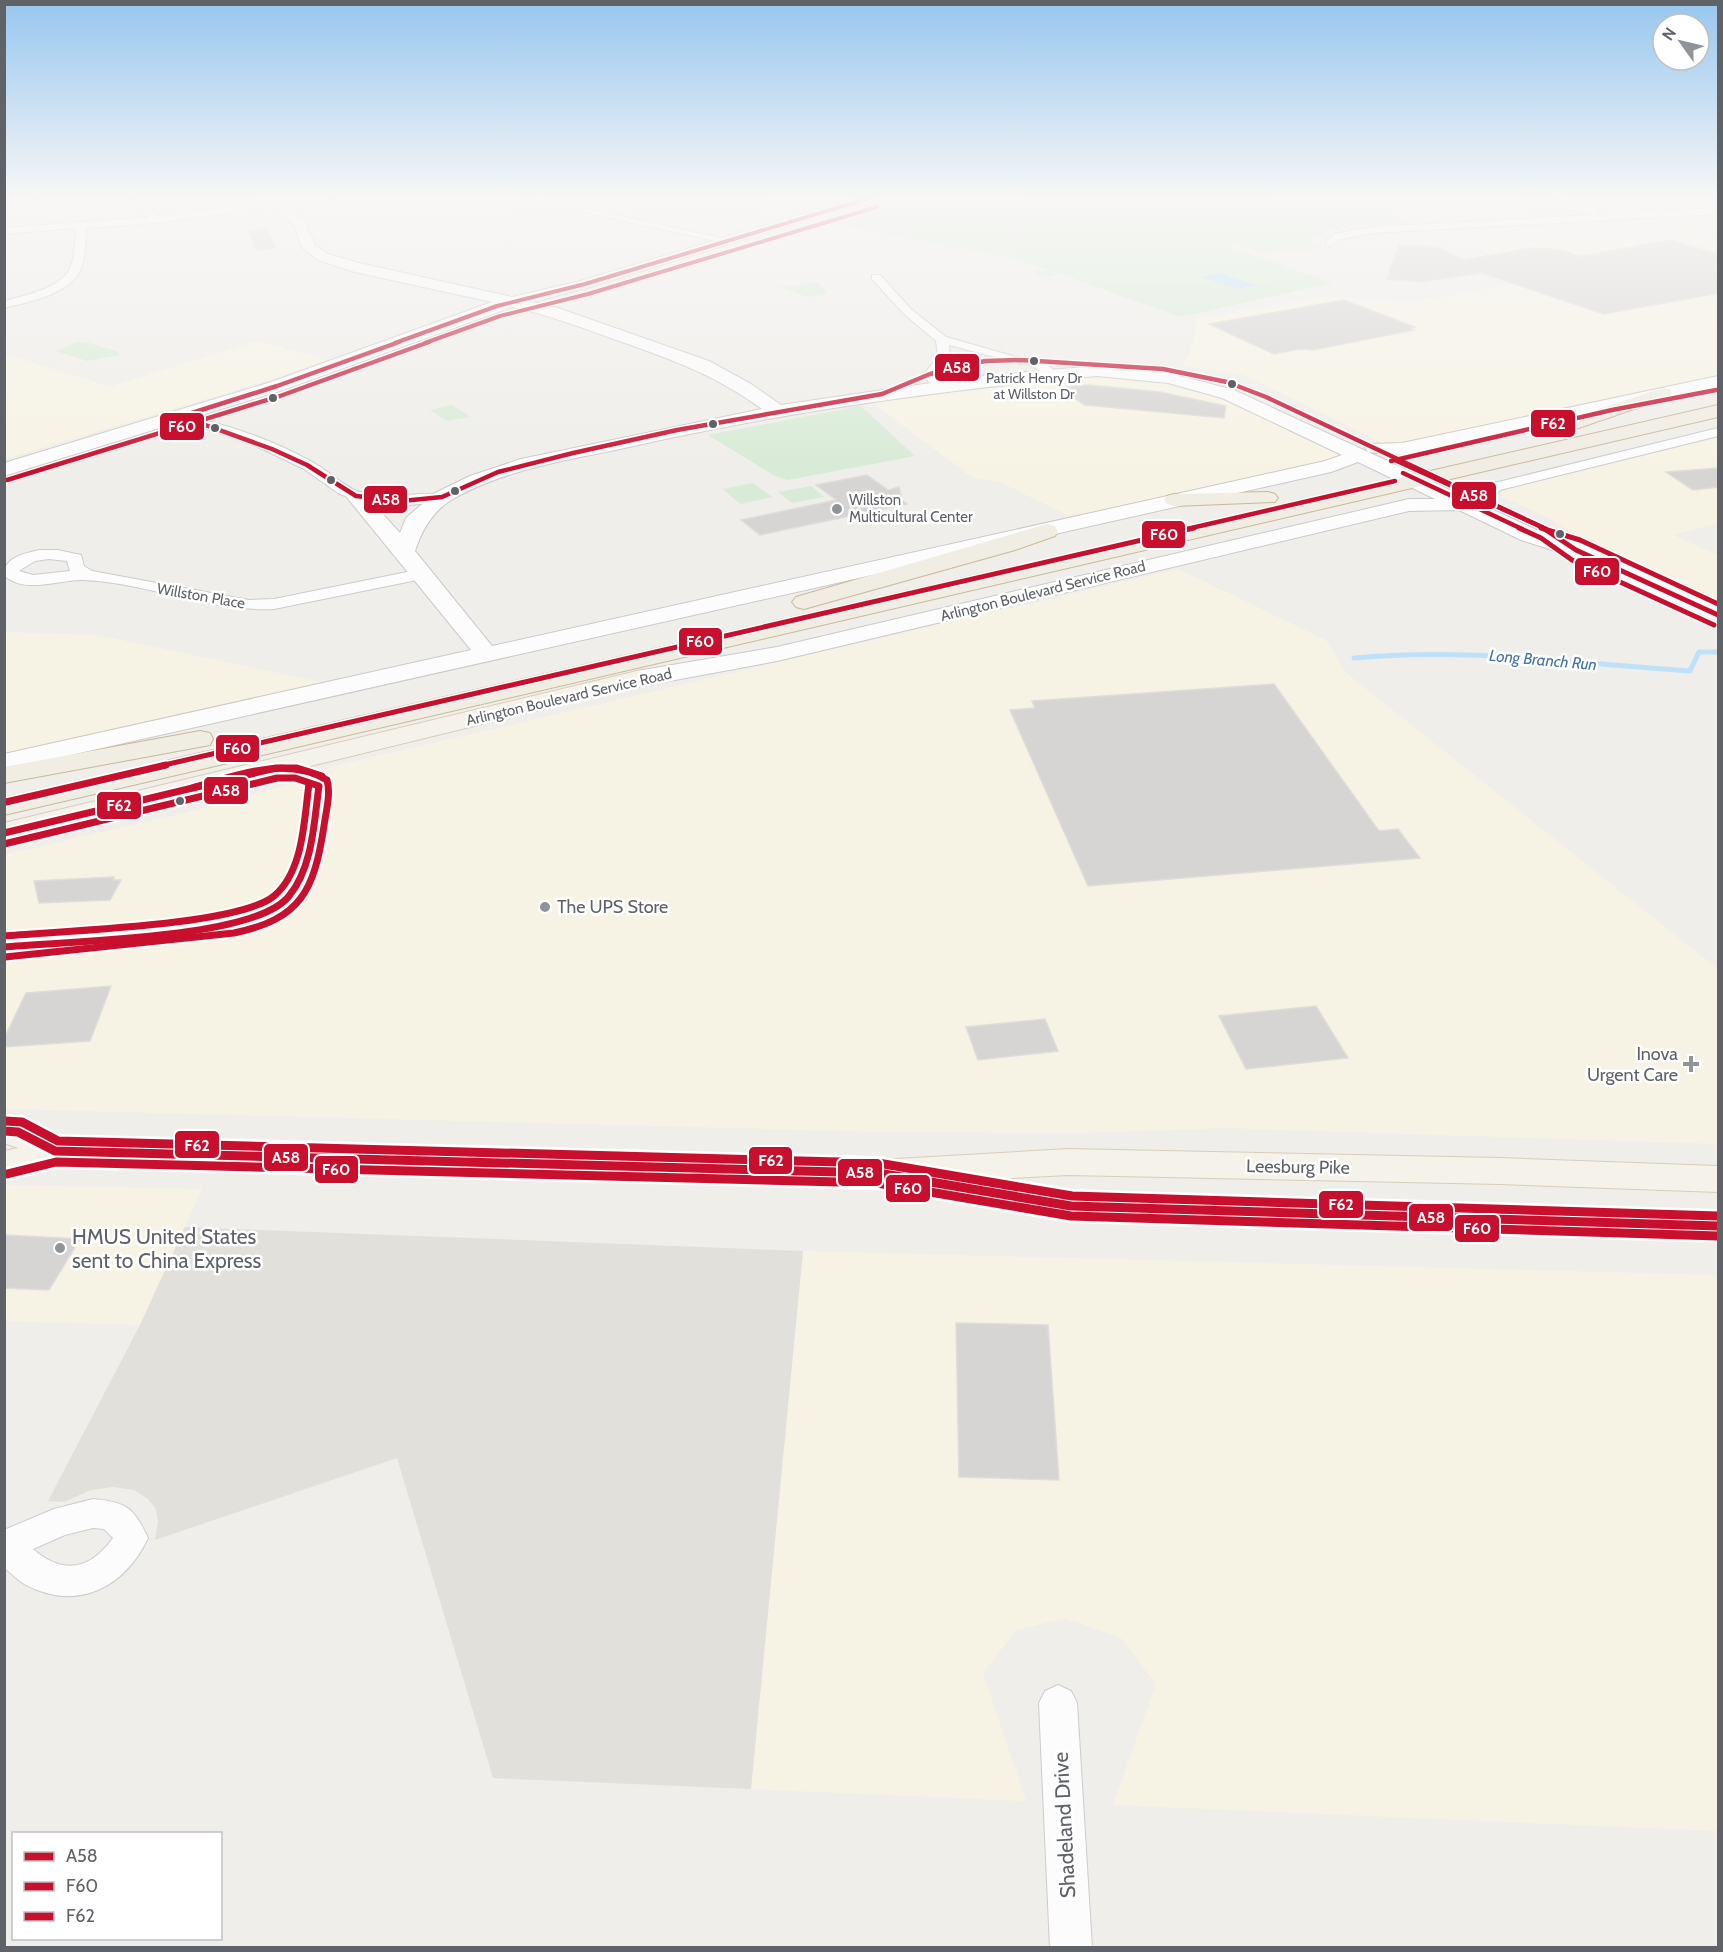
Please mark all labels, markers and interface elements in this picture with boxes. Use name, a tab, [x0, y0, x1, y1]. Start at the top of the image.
north arrow	[1651, 12, 1711, 72]
text: N	[1658, 24, 1680, 44]
line badge: A58	[934, 353, 980, 382]
marker: Patrick Henry Dr at Willston Dr	[1028, 355, 1040, 367]
text: A58	[943, 358, 971, 377]
place label: Patrick Henry Dr at Willston Dr	[986, 369, 1083, 403]
unlabelled marker	[1226, 378, 1238, 390]
unlabelled marker	[267, 392, 279, 404]
line badge: F62	[1530, 409, 1576, 438]
line badge: F60	[159, 412, 205, 441]
text: F62	[1540, 414, 1566, 433]
text: F60	[168, 417, 196, 436]
unlabelled marker	[707, 418, 719, 430]
unlabelled marker	[209, 422, 221, 434]
unlabelled marker	[325, 474, 337, 486]
line badge: A58	[1451, 481, 1497, 510]
line badge: A58	[363, 485, 408, 514]
unlabelled marker	[449, 485, 461, 497]
text: A58	[1460, 486, 1488, 505]
text: A58	[372, 490, 400, 509]
place label: Willston Multicultural Center	[849, 491, 973, 526]
marker: Willston Multicultural Center	[830, 502, 844, 516]
line badge: F60	[1141, 520, 1186, 549]
text: F60	[1150, 525, 1178, 544]
unlabelled marker	[1554, 528, 1566, 540]
street label: Arlington Boulevard Service Road	[939, 557, 1147, 625]
line badge: F60	[1574, 557, 1620, 586]
text: F60	[1583, 562, 1611, 581]
street label: Willston Place	[155, 579, 247, 613]
line badge: F60	[678, 627, 723, 656]
text: F60	[686, 632, 714, 651]
water label: Long Branch Run	[1488, 646, 1598, 674]
street label: Arlington Boulevard Service Road	[464, 665, 674, 729]
line badge: F60	[215, 734, 260, 763]
text: F60	[223, 739, 251, 758]
line badge: A58	[203, 776, 249, 805]
text: A58	[212, 781, 240, 800]
line badge: F62	[96, 791, 142, 820]
unlabelled marker	[174, 795, 186, 807]
text: F62	[106, 796, 132, 815]
place label: The UPS Store	[557, 896, 668, 918]
marker: The UPS Store	[538, 900, 552, 914]
place label: Inova Urgent Care	[1587, 1043, 1678, 1086]
marker: Inova Urgent Care	[1682, 1055, 1700, 1073]
line badge: F62	[174, 1130, 220, 1159]
text: F62	[184, 1136, 210, 1155]
line badge: A58	[263, 1143, 309, 1172]
line badge: F62	[748, 1146, 793, 1175]
text: A58	[272, 1148, 300, 1167]
text: F62	[758, 1151, 784, 1170]
line badge: F60	[314, 1155, 359, 1184]
street label: Leesburg Pike	[1246, 1155, 1350, 1179]
line badge: A58	[837, 1158, 883, 1187]
text: F60	[322, 1160, 350, 1179]
text: A58	[846, 1163, 874, 1182]
line badge: F60	[885, 1174, 931, 1203]
text: F60	[894, 1179, 922, 1198]
line badge: F62	[1318, 1190, 1364, 1219]
text: F62	[1328, 1195, 1354, 1214]
line badge: A58	[1408, 1203, 1454, 1232]
text: A58	[1417, 1208, 1445, 1227]
line badge: F60	[1454, 1214, 1500, 1243]
text: F60	[1463, 1219, 1491, 1238]
place label: HMUS United States sent to China Express	[72, 1224, 261, 1273]
marker: HMUS United States sent to China Express	[53, 1241, 67, 1255]
street label: Shadeland Drive	[1048, 1751, 1080, 1899]
legend	[12, 1832, 222, 1940]
text: A58	[66, 1845, 98, 1867]
text: F60	[66, 1875, 98, 1897]
text: F62	[66, 1905, 95, 1927]

